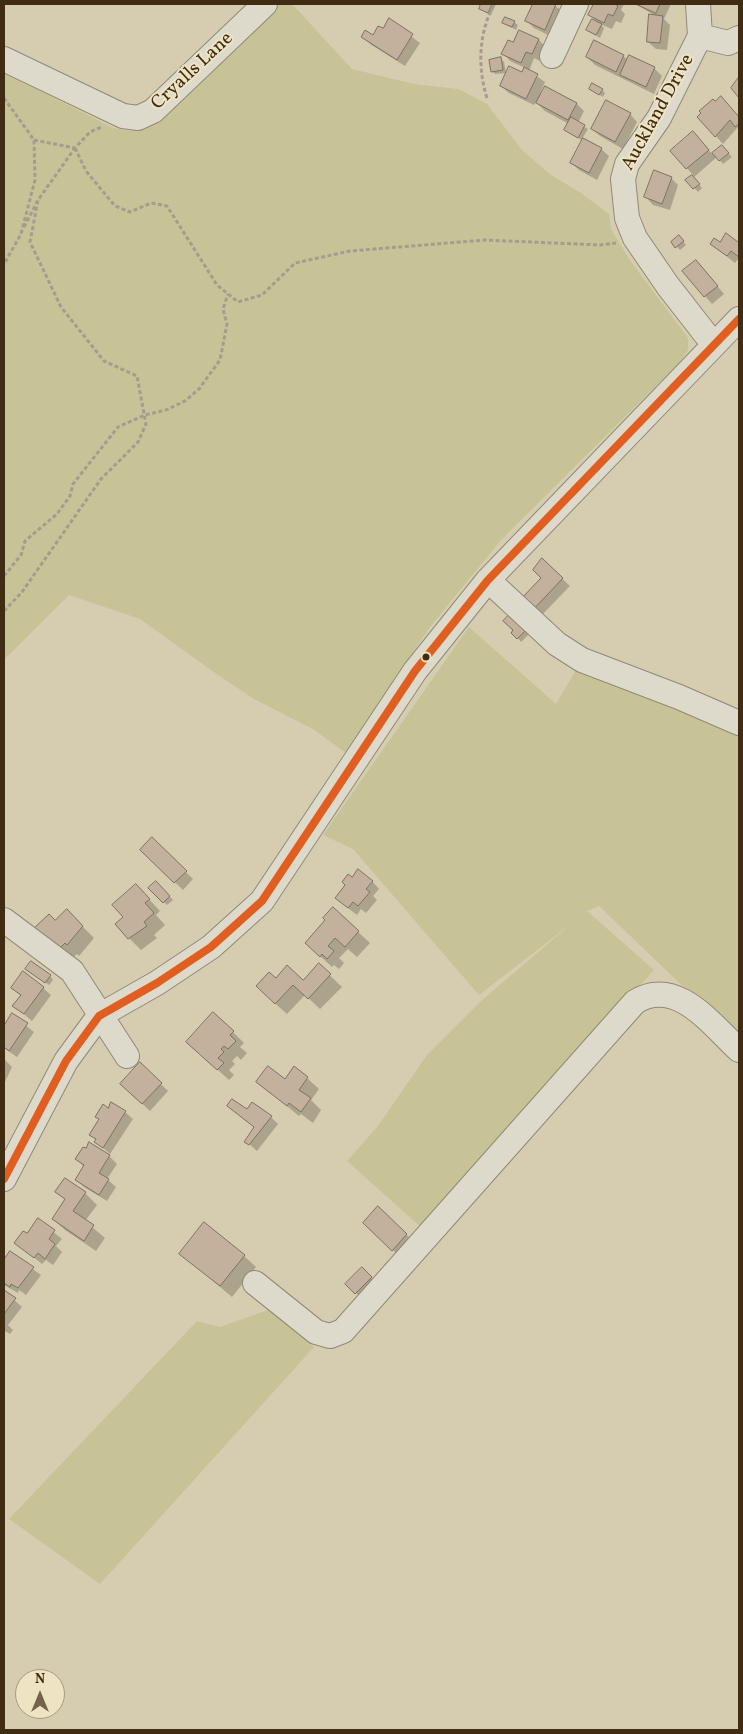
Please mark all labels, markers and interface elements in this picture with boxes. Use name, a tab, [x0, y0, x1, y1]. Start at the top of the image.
street label: Cryalls Lane	[147, 28, 239, 116]
street label: Auckland Drive	[618, 51, 700, 175]
unlabelled marker	[421, 652, 431, 662]
north arrow	[15, 1669, 65, 1719]
text: N	[35, 1670, 45, 1689]

